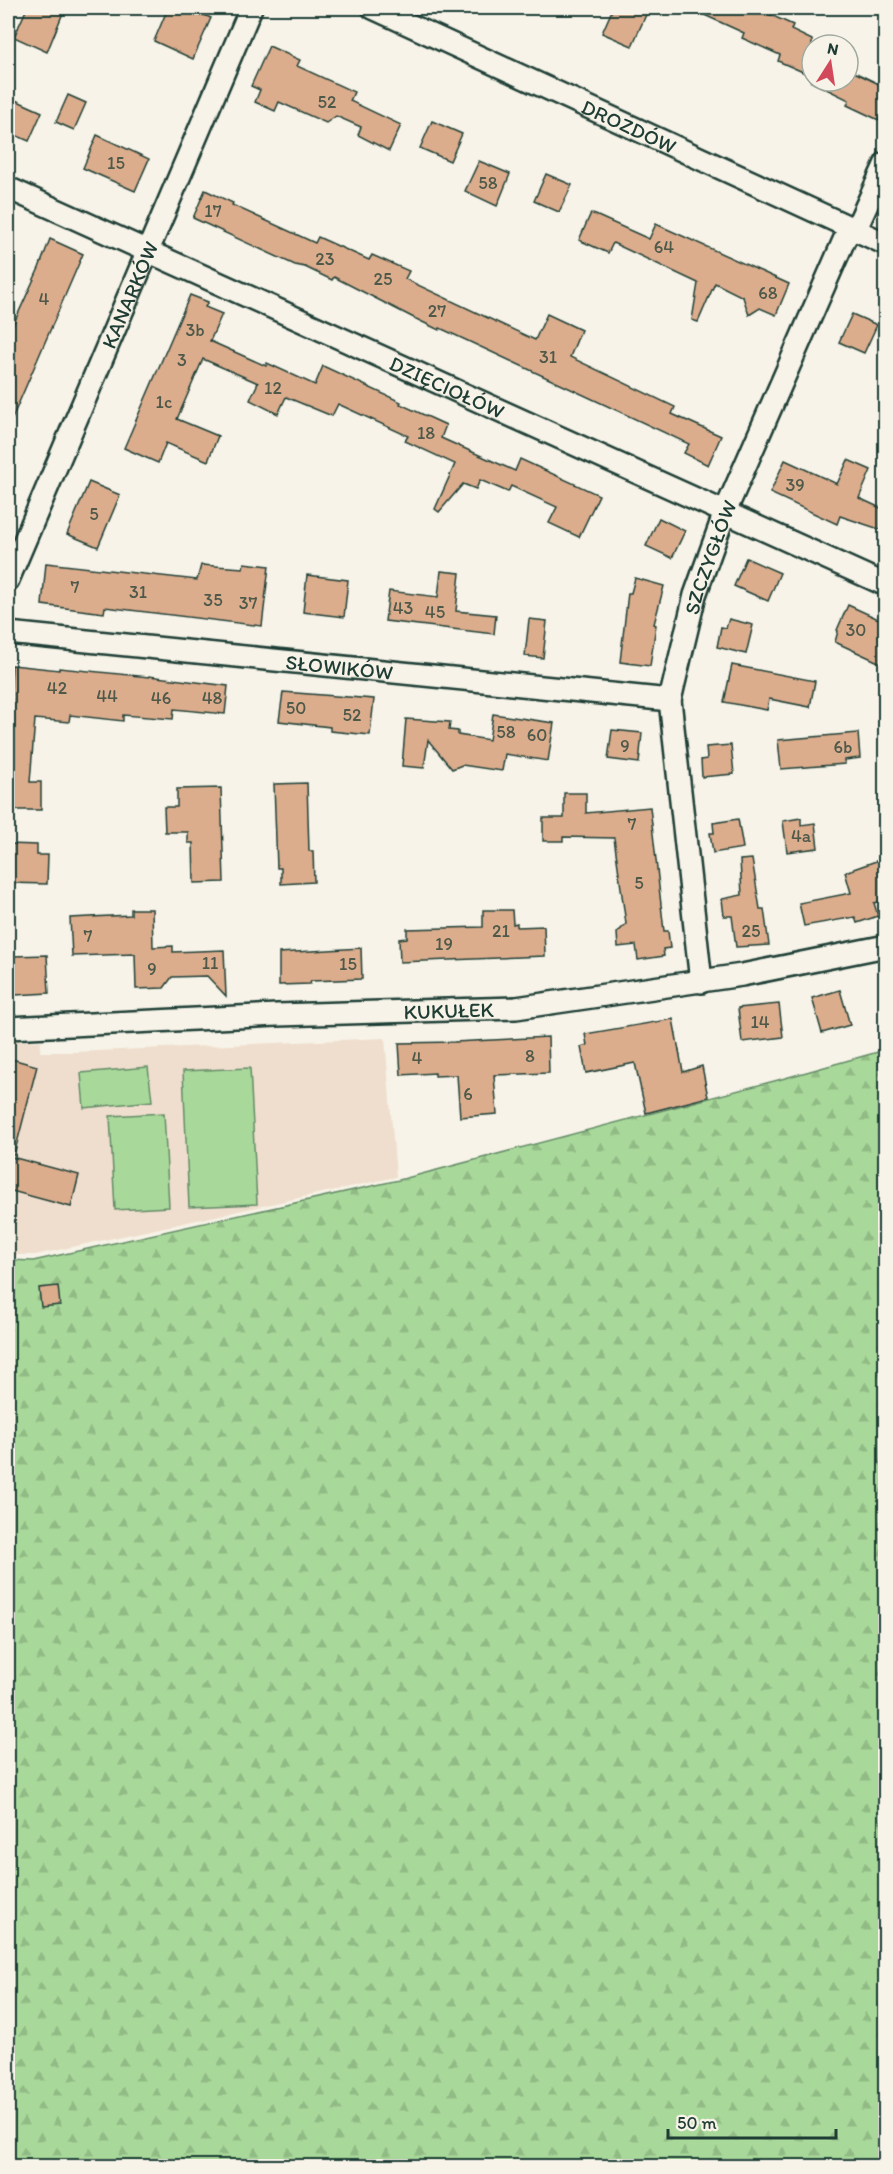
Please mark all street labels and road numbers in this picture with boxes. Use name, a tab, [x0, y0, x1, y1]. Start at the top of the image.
street label: DROZDÓW	[578, 93, 680, 158]
street label: KANARKÓW	[95, 237, 163, 352]
street label: DZIĘCIOŁÓW	[386, 350, 509, 423]
street label: SZCZYGŁÓW	[678, 496, 741, 617]
street label: SŁOWIKÓW	[284, 649, 394, 684]
street label: KUKUŁEK	[403, 996, 495, 1024]

